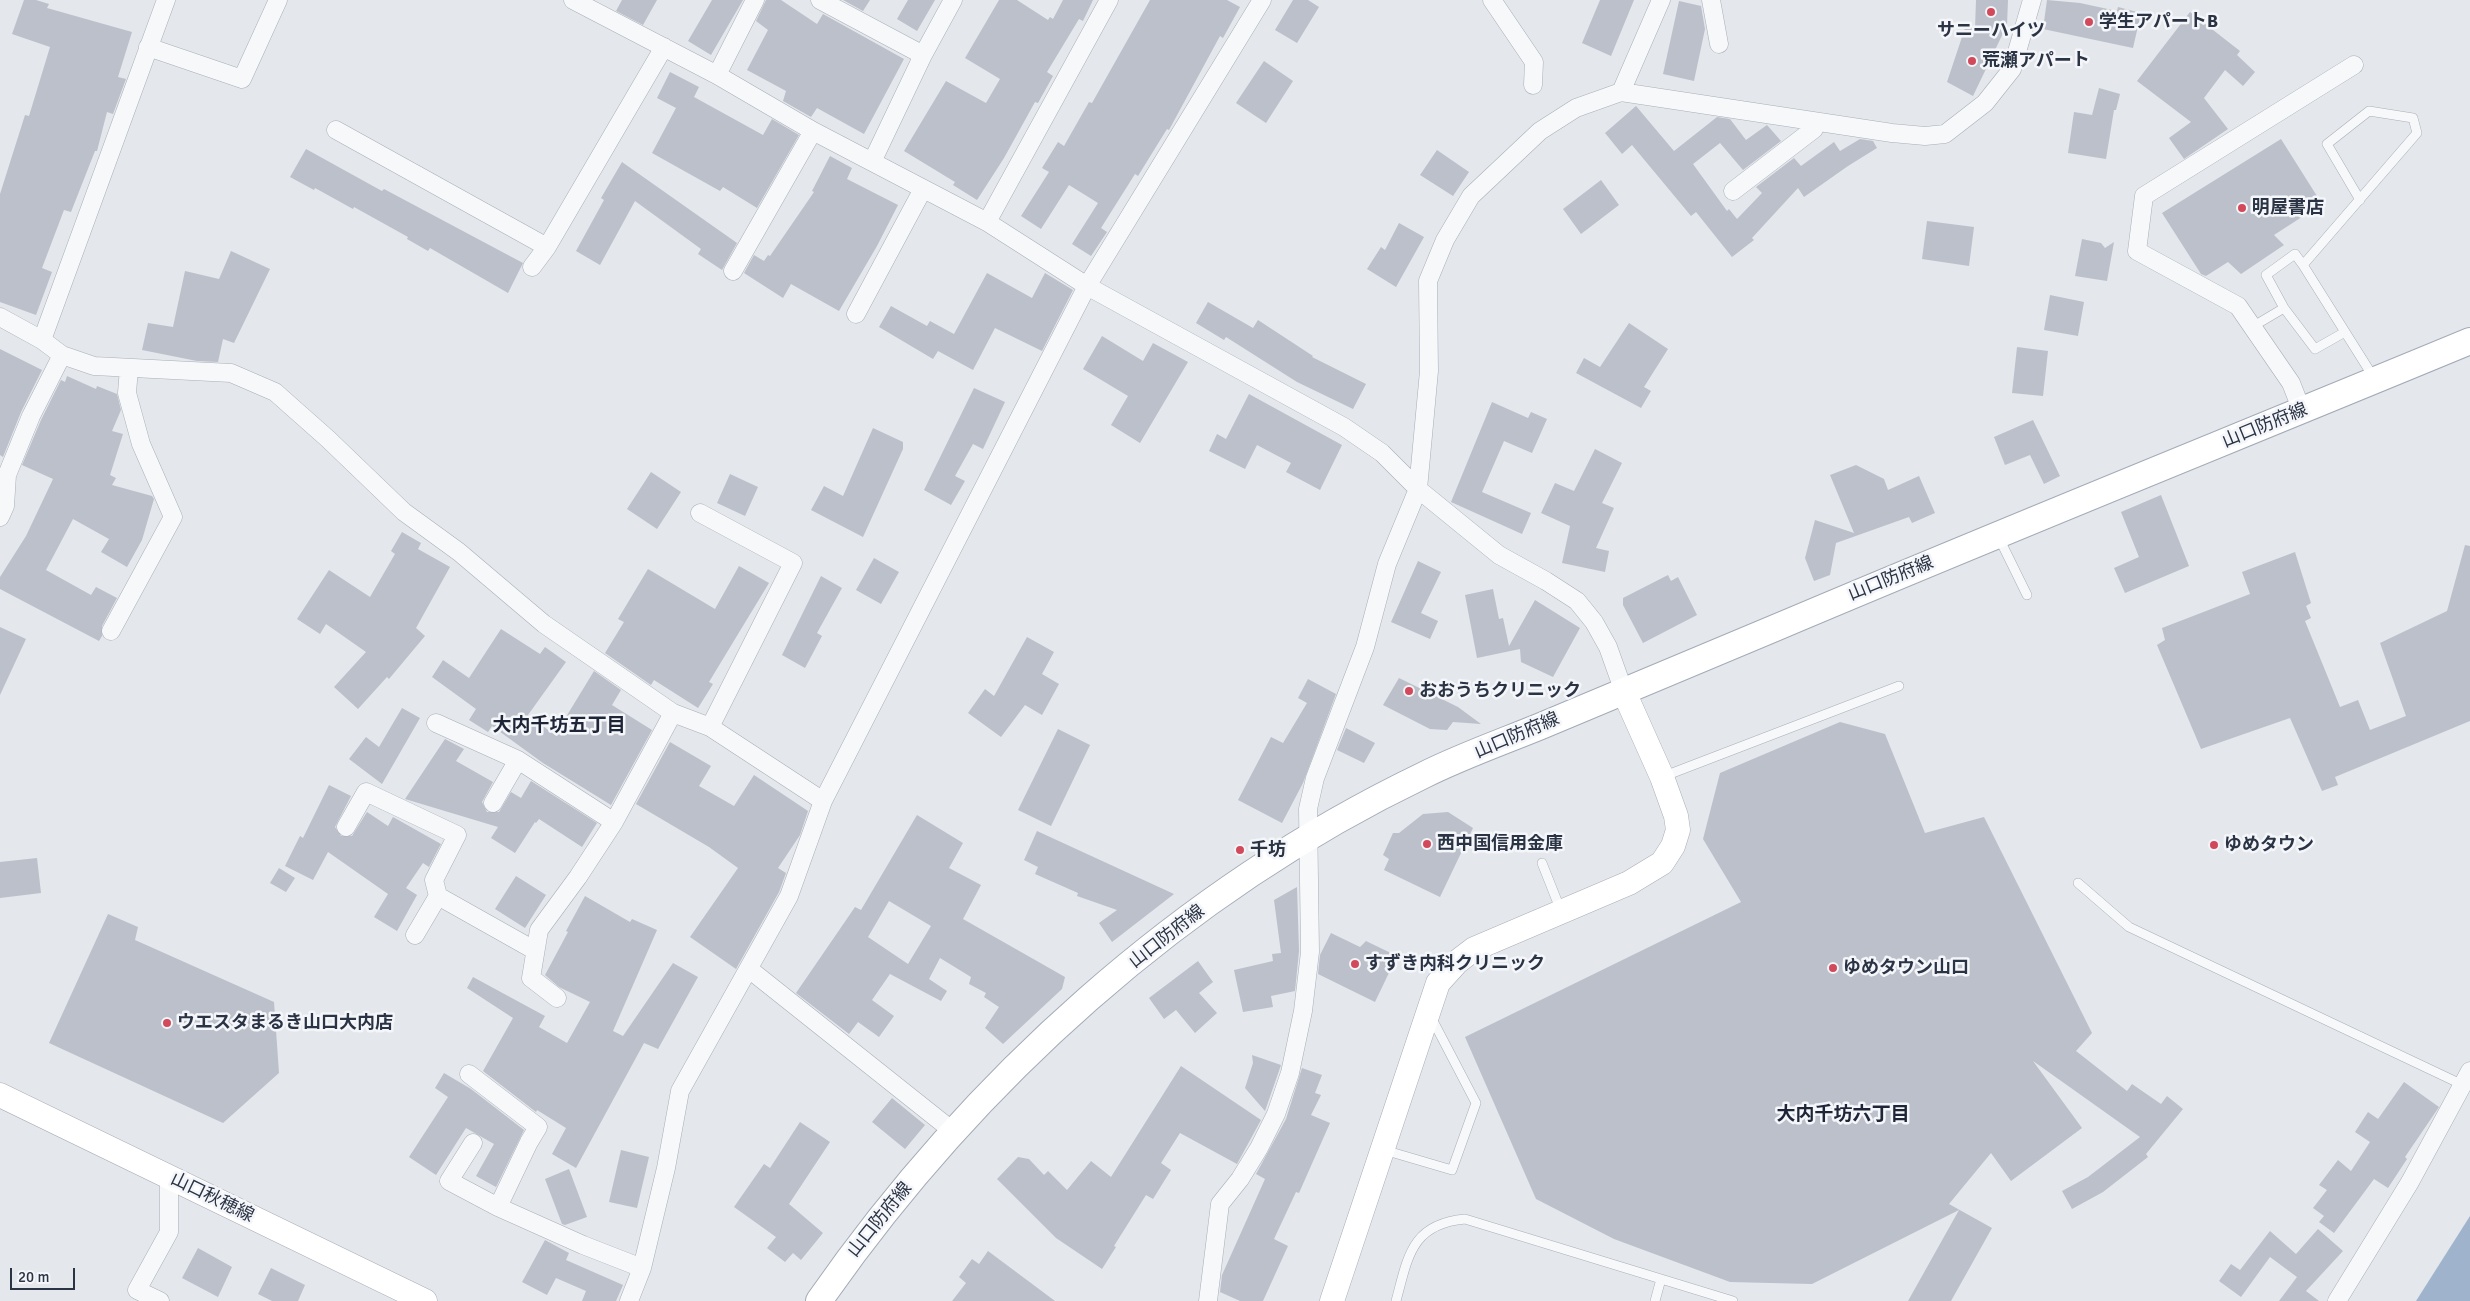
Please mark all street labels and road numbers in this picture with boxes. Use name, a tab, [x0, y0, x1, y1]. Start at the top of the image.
street label: 山口防府線	[2219, 399, 2311, 453]
street label: 山口防府線	[1845, 552, 1937, 606]
street label: 山口防府線	[1471, 708, 1563, 764]
street label: 山口防府線	[1125, 901, 1209, 973]
street label: 山口秋穂線	[167, 1169, 257, 1227]
street label: 山口防府線	[843, 1178, 917, 1262]

